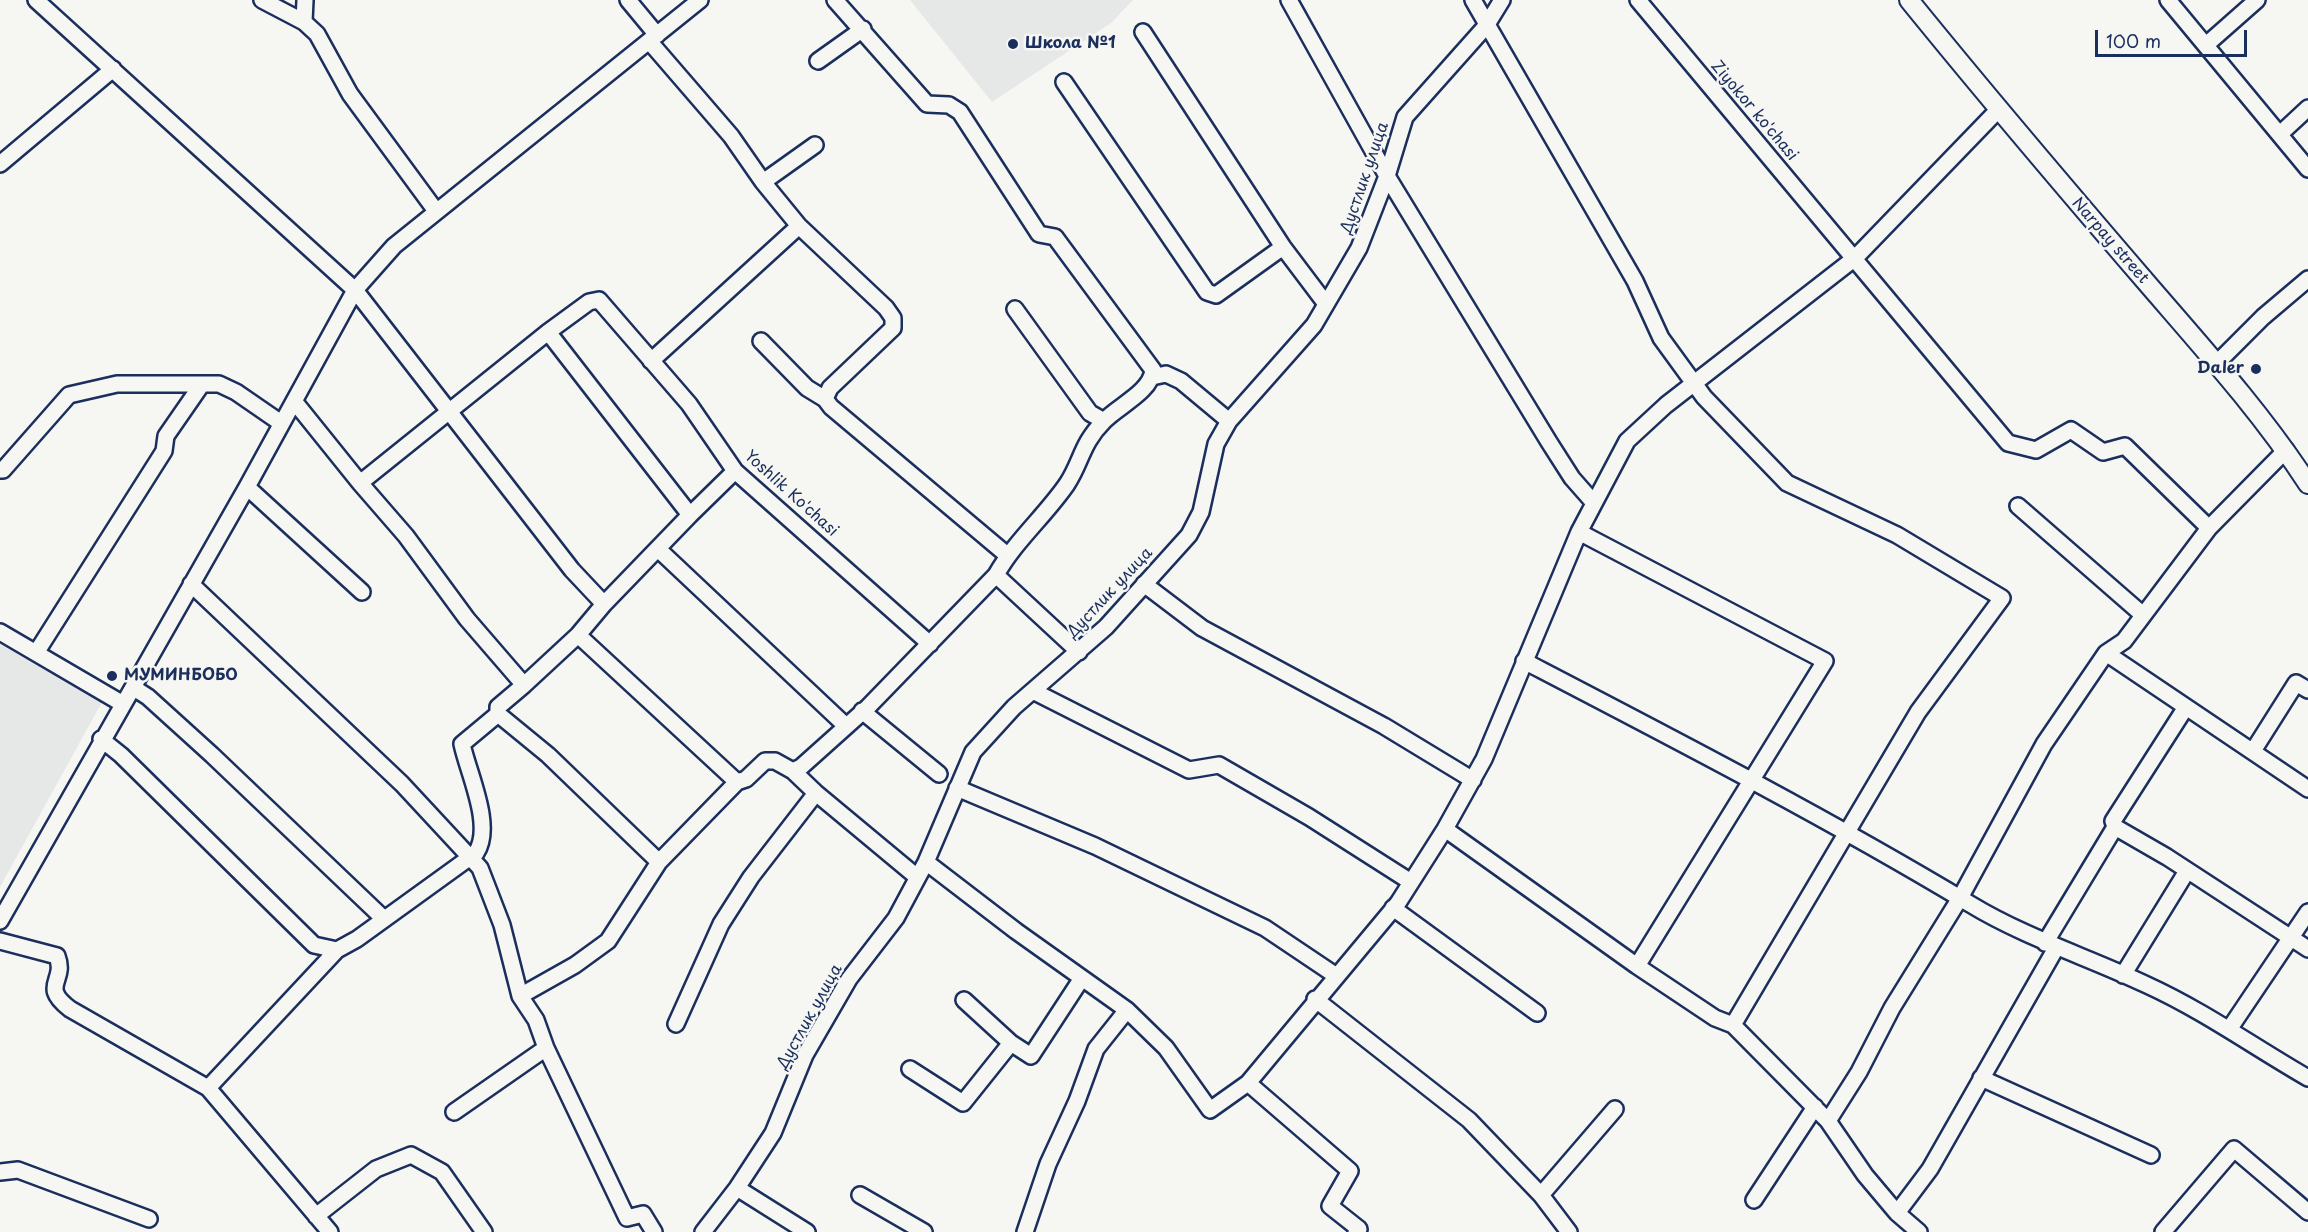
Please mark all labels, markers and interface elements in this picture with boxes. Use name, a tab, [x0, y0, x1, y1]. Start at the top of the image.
scale bar	[2098, 18, 2250, 56]
text: 100 m	[2106, 27, 2161, 54]
place label: Школа №1	[1025, 34, 1116, 54]
marker: Школа №1	[1006, 37, 1020, 51]
street label: Ziyokor ko'chasi	[1707, 57, 1801, 165]
street label: Дустлик улица	[1337, 120, 1393, 236]
street label: Narpay street	[2067, 194, 2153, 288]
place label: Daler	[2197, 359, 2244, 379]
marker: Daler	[2249, 362, 2263, 376]
street label: Yoshlik Ko'chasi	[740, 447, 842, 541]
street label: Дустлик улица	[1063, 544, 1157, 642]
place label: МУМИНБОБО	[124, 666, 238, 686]
marker: МУМИНБОБО	[105, 669, 119, 683]
street label: Дустлик улица	[773, 961, 847, 1073]

